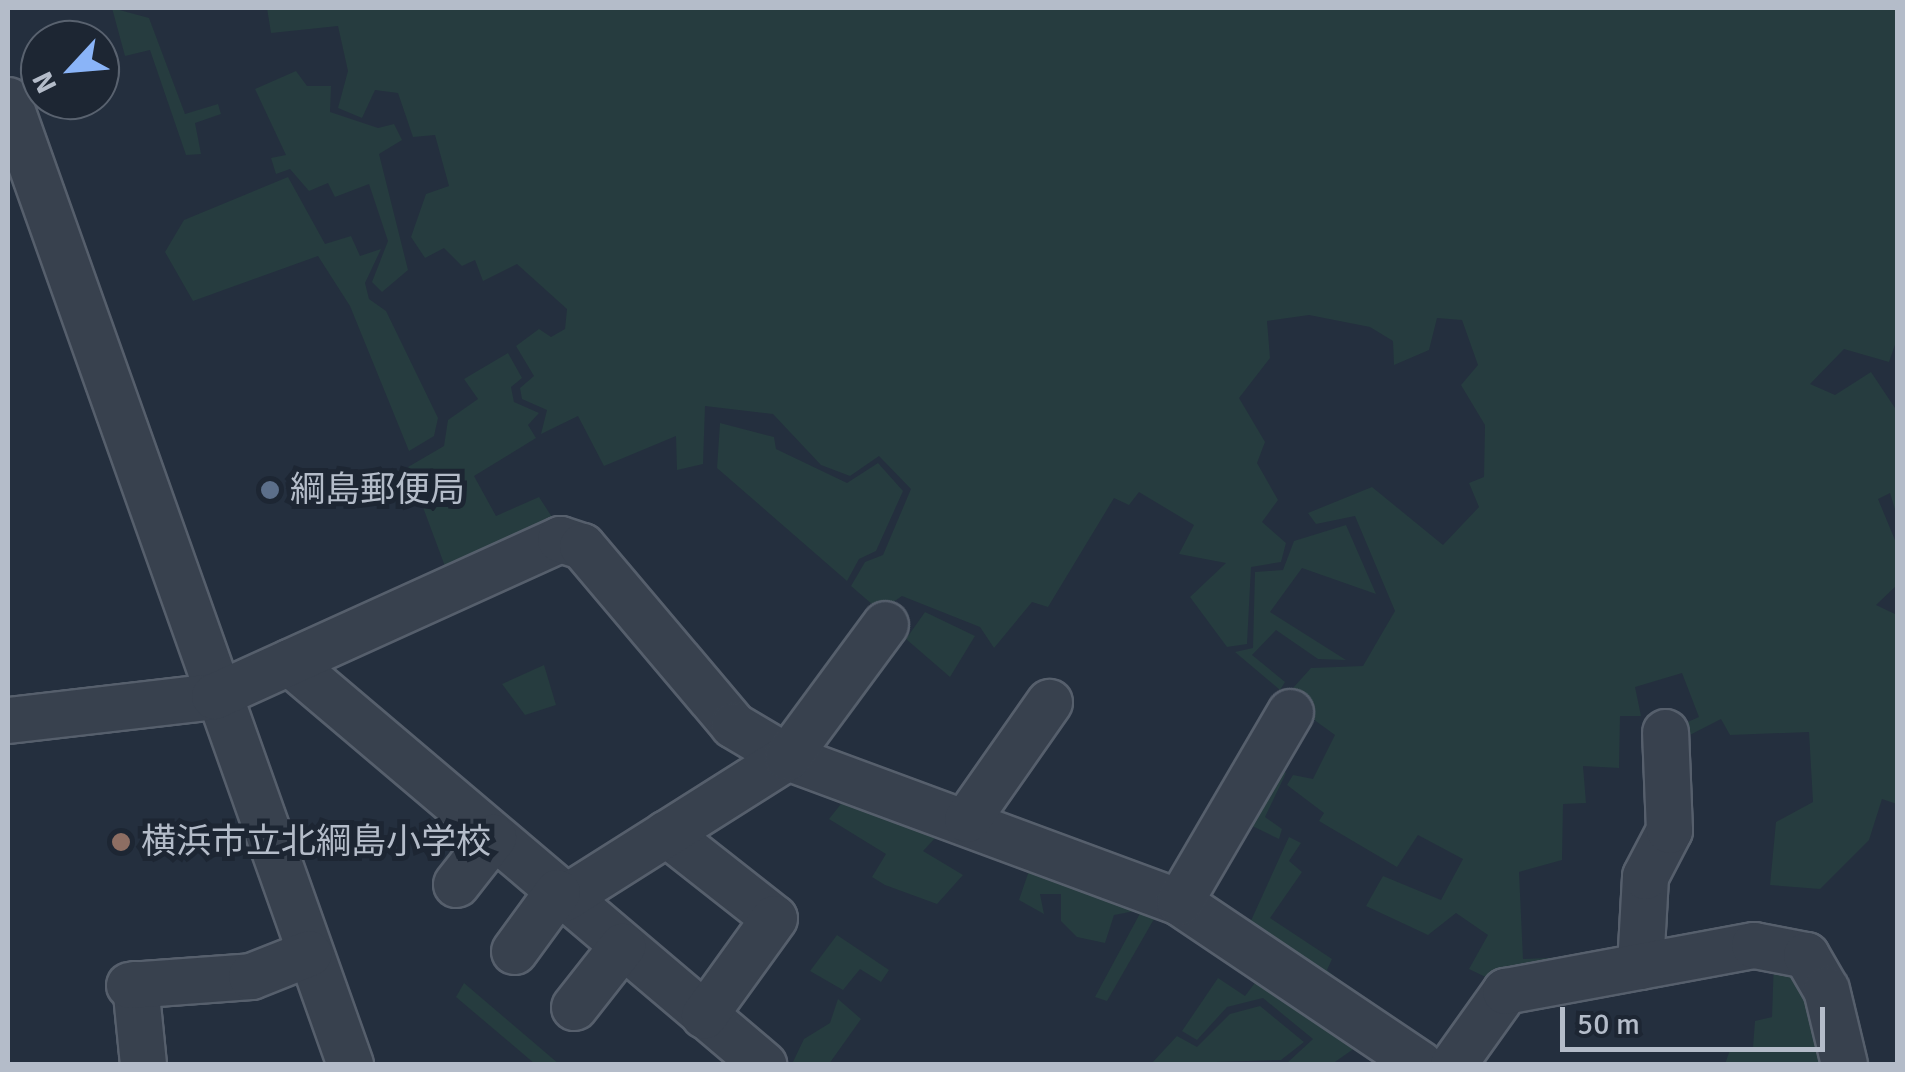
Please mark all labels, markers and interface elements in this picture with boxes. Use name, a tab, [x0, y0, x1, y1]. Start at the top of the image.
north arrow	[20, 20, 120, 120]
text: N	[25, 66, 64, 98]
place label: 綱島郵便局	[290, 469, 465, 511]
marker: 綱島郵便局	[259, 479, 281, 501]
place label: 横浜市立北綱島小学校	[141, 821, 491, 863]
marker: 横浜市立北綱島小学校	[110, 831, 132, 853]
scale bar	[1565, 987, 1830, 1049]
text: 50 m	[1577, 1006, 1640, 1043]

